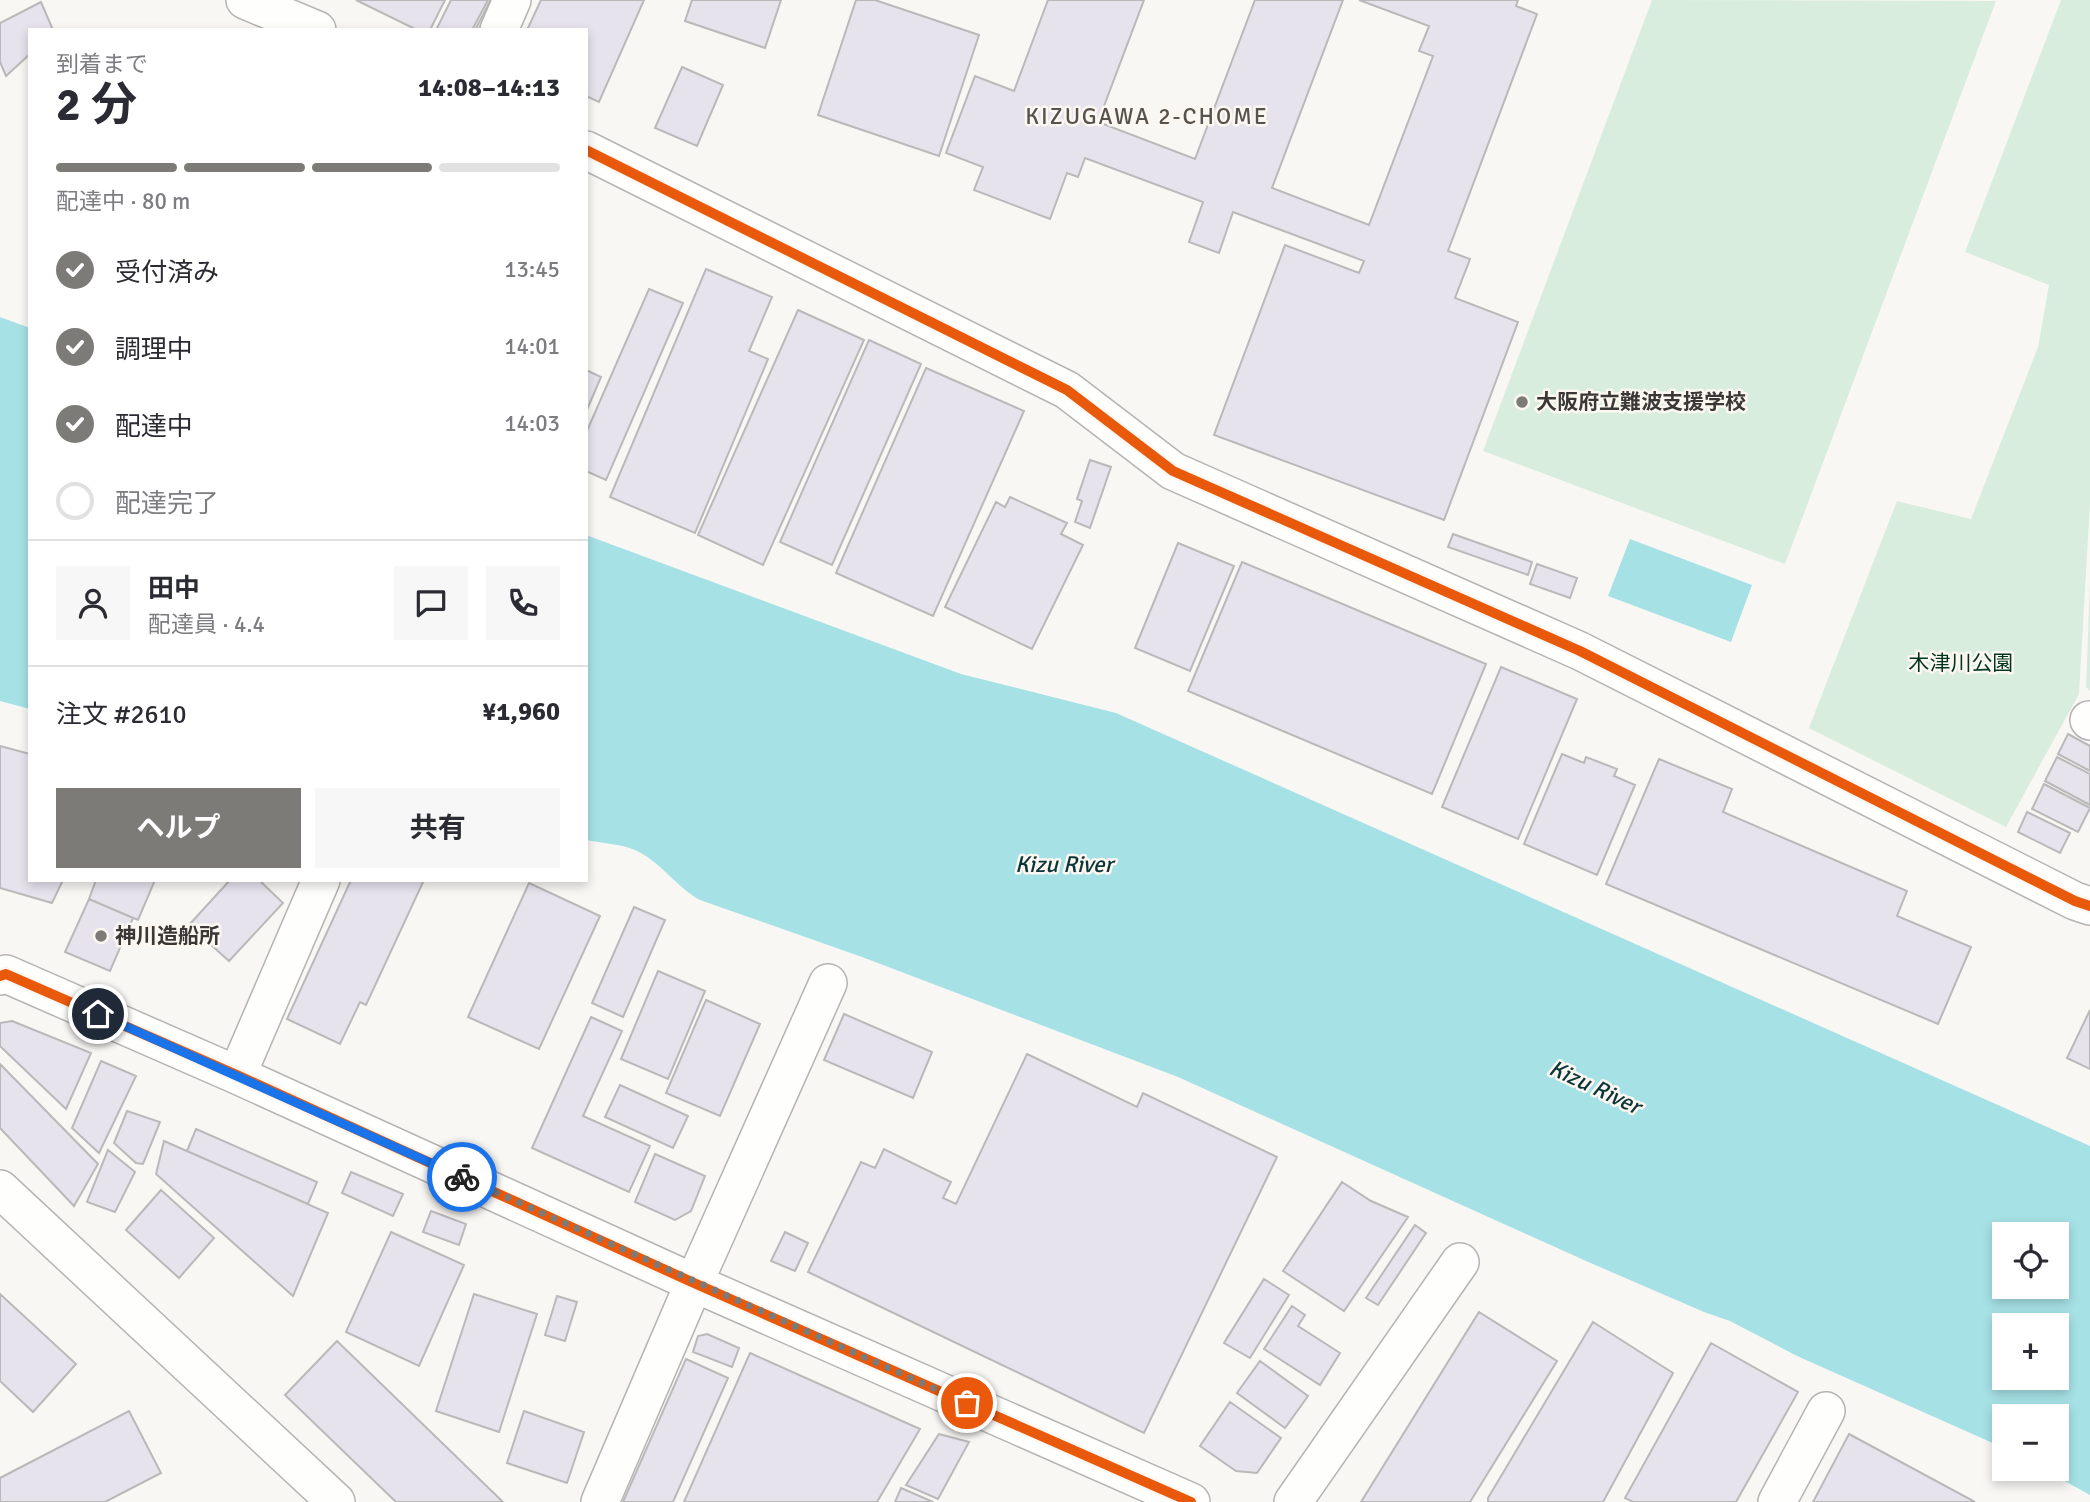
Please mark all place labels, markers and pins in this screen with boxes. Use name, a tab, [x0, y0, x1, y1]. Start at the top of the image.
place label: 大阪府立難波支援学校	[1536, 389, 1746, 415]
marker: 大阪府立難波支援学校	[1514, 394, 1530, 410]
place label: 神川造船所	[115, 923, 220, 949]
marker: 神川造船所	[93, 928, 109, 944]
pin	[68, 984, 128, 1044]
pin	[937, 1373, 997, 1433]

